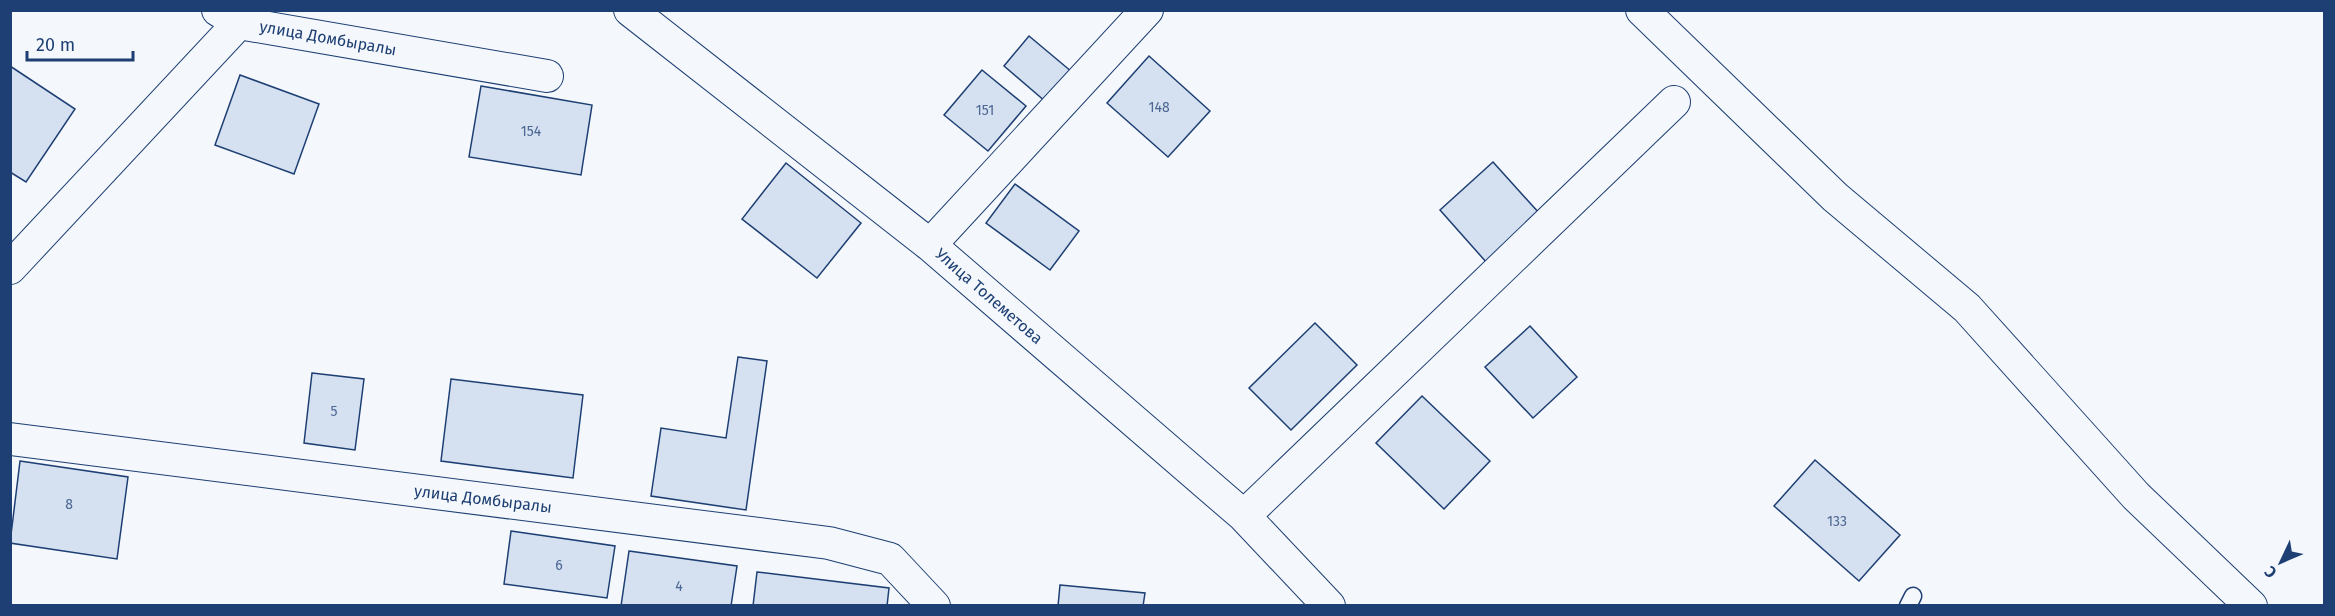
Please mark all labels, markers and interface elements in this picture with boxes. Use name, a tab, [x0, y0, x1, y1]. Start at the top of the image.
street label: улица Домбыралы	[258, 17, 398, 59]
scale bar	[27, 24, 134, 62]
text: 20 m	[36, 34, 75, 56]
house number: 148	[1148, 99, 1170, 116]
house number: 151	[976, 102, 994, 119]
house number: 154	[521, 123, 542, 140]
street label: Улица Толеметова	[931, 244, 1047, 348]
house number: 5	[330, 403, 338, 420]
street label: улица Домбыралы	[413, 481, 553, 517]
house number: 8	[65, 496, 73, 513]
house number: 133	[1827, 513, 1847, 530]
north arrow	[2251, 532, 2311, 592]
house number: 6	[555, 557, 563, 574]
text: С	[2260, 562, 2281, 582]
house number: 4	[675, 578, 683, 595]

